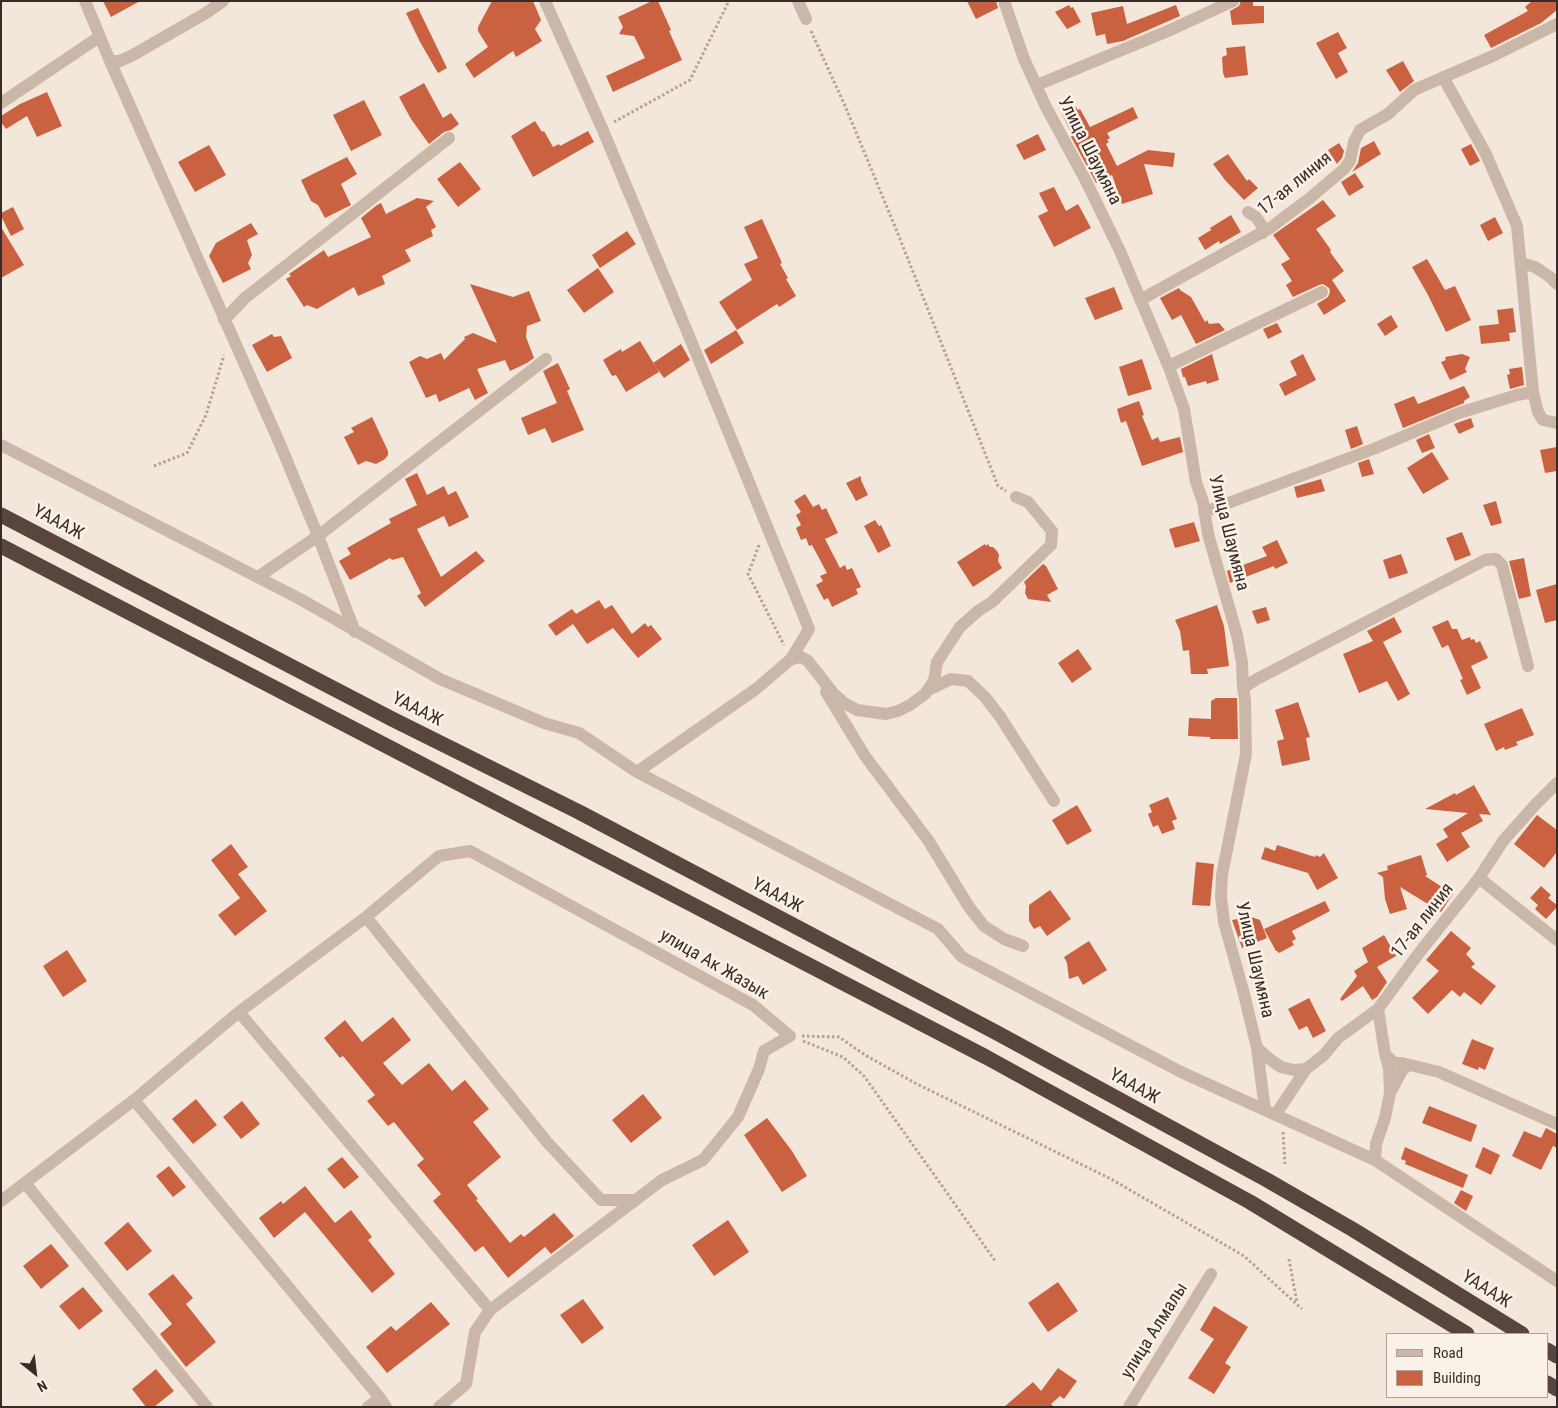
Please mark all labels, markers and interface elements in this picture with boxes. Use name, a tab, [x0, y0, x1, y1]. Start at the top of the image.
street label: Улица Шаумяна	[1052, 93, 1126, 209]
street label: 17-ая линия	[1254, 148, 1336, 220]
street label: Улица Шаумяна	[1203, 473, 1253, 593]
street label: ҮАААЖ	[29, 501, 87, 545]
street label: ҮАААЖ	[388, 688, 446, 732]
street label: ҮАААЖ	[748, 874, 806, 918]
street label: 17-ая линия	[1387, 879, 1459, 963]
street label: Улица Шаумяна	[1230, 900, 1278, 1020]
street label: улица Ак Жазык	[655, 925, 773, 1005]
street label: ҮАААЖ	[1105, 1064, 1163, 1110]
street label: ҮАААЖ	[1457, 1267, 1515, 1313]
street label: улица Алмалы	[1117, 1279, 1193, 1383]
legend	[1386, 1333, 1548, 1398]
text: Road	[1433, 1344, 1463, 1362]
north arrow	[10, 1348, 60, 1398]
text: Building	[1433, 1369, 1481, 1387]
text: N	[35, 1377, 50, 1395]

